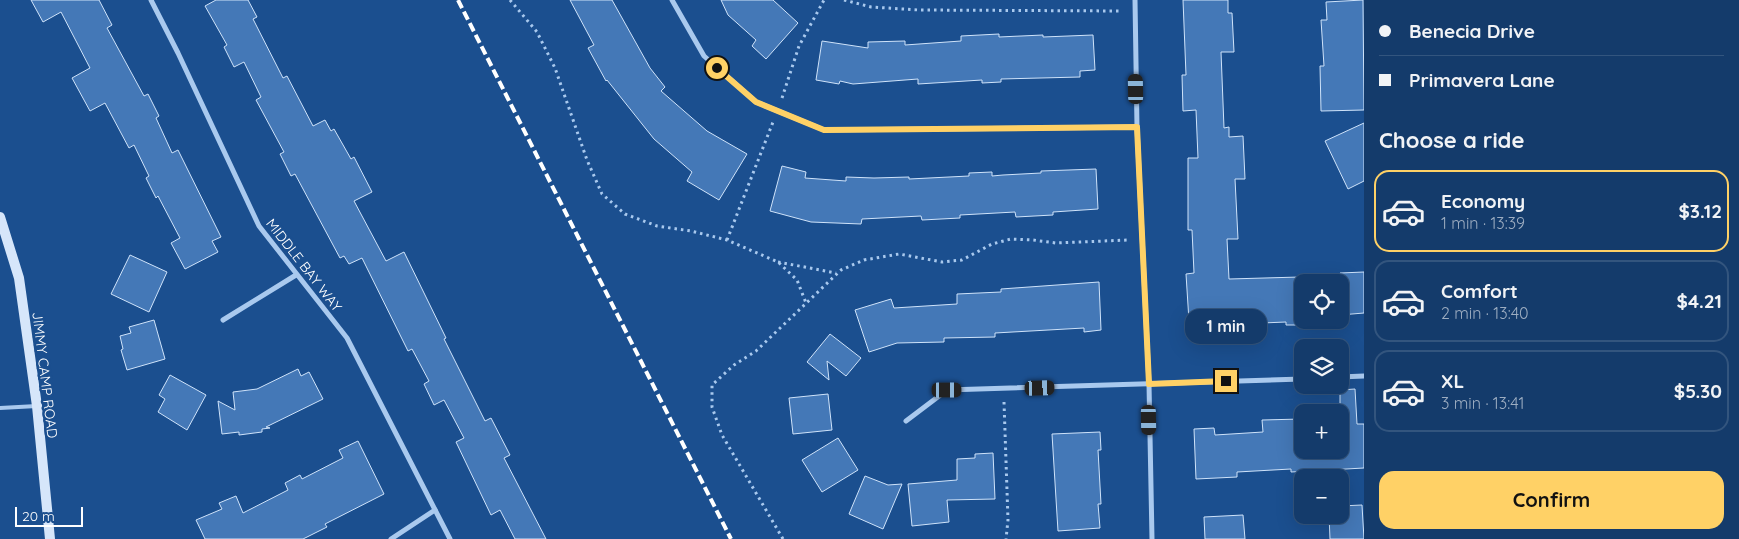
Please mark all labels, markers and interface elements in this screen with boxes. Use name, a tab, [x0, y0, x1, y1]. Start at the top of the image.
text: Benecia Drive	[1409, 19, 1535, 43]
route start	[706, 57, 728, 79]
text: Primavera Lane	[1409, 68, 1555, 92]
car	[1128, 74, 1143, 104]
text: Choose a ride	[1379, 126, 1524, 154]
icon: car	[1381, 189, 1426, 234]
text: Economy	[1441, 189, 1525, 213]
text: $3.12	[1678, 199, 1722, 223]
text: 1 min · 13:39	[1441, 213, 1525, 233]
street label: MIDDLE BAY WAY	[262, 215, 346, 315]
map controls	[1294, 274, 1349, 524]
button: locate	[1294, 274, 1349, 329]
icon: car	[1381, 279, 1426, 324]
text: Comfort	[1441, 279, 1518, 303]
text: $4.21	[1677, 289, 1722, 313]
text: 2 min · 13:40	[1441, 303, 1529, 323]
callout: 1 min	[1185, 308, 1267, 344]
street label: JIMMY CAMP ROAD	[28, 311, 62, 439]
text: 1 min	[1207, 316, 1245, 336]
button: layers	[1294, 339, 1349, 394]
icon: car	[1381, 369, 1426, 414]
text: XL	[1441, 369, 1464, 393]
route end	[1215, 370, 1237, 392]
text: $5.30	[1674, 379, 1722, 403]
car	[1024, 380, 1055, 396]
car	[932, 383, 962, 398]
text: 3 min · 13:41	[1441, 393, 1524, 413]
button: +	[1294, 404, 1349, 459]
car	[1141, 405, 1156, 435]
button: −	[1294, 469, 1349, 524]
button: Confirm	[1379, 471, 1724, 529]
scale bar	[15, 504, 82, 527]
text: 20 m	[22, 507, 55, 525]

